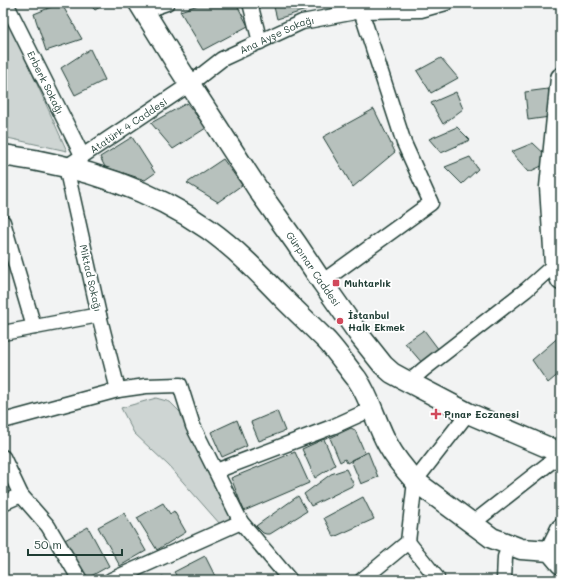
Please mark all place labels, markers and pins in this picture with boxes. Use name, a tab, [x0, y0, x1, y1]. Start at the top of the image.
place label: Muhtarlık	[344, 276, 391, 290]
marker: Muhtarlık	[331, 278, 341, 288]
place label: İstanbul Halk Ekmek	[348, 308, 405, 334]
marker: İstanbul Halk Ekmek	[335, 316, 345, 326]
place label: Pınar Eczanesi	[444, 407, 519, 421]
marker: Pınar Eczanesi	[431, 409, 441, 419]

